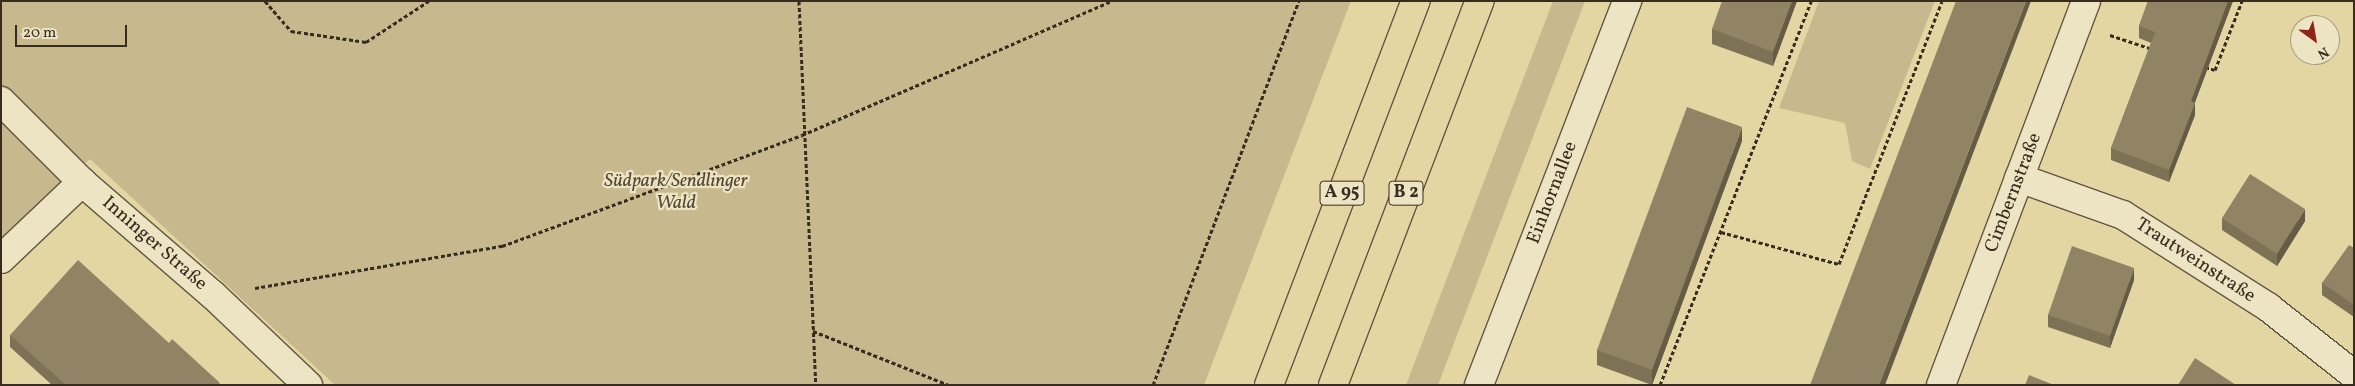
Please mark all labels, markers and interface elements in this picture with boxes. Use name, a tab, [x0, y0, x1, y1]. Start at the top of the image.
scale bar	[18, 15, 130, 47]
north arrow	[2290, 15, 2340, 65]
text: 20 m	[23, 23, 56, 44]
text: N	[2313, 42, 2332, 63]
street label: Cimbernstraße	[1981, 130, 2047, 256]
street label: Einhornallee	[1523, 138, 1583, 248]
park label: Südpark/Sendlinger Wald	[604, 171, 748, 215]
road number: A 95	[1320, 178, 1364, 208]
road number: B 2	[1387, 178, 1425, 208]
street label: Inninger Straße	[97, 192, 211, 296]
street label: Trautweinstraße	[2131, 214, 2259, 308]

